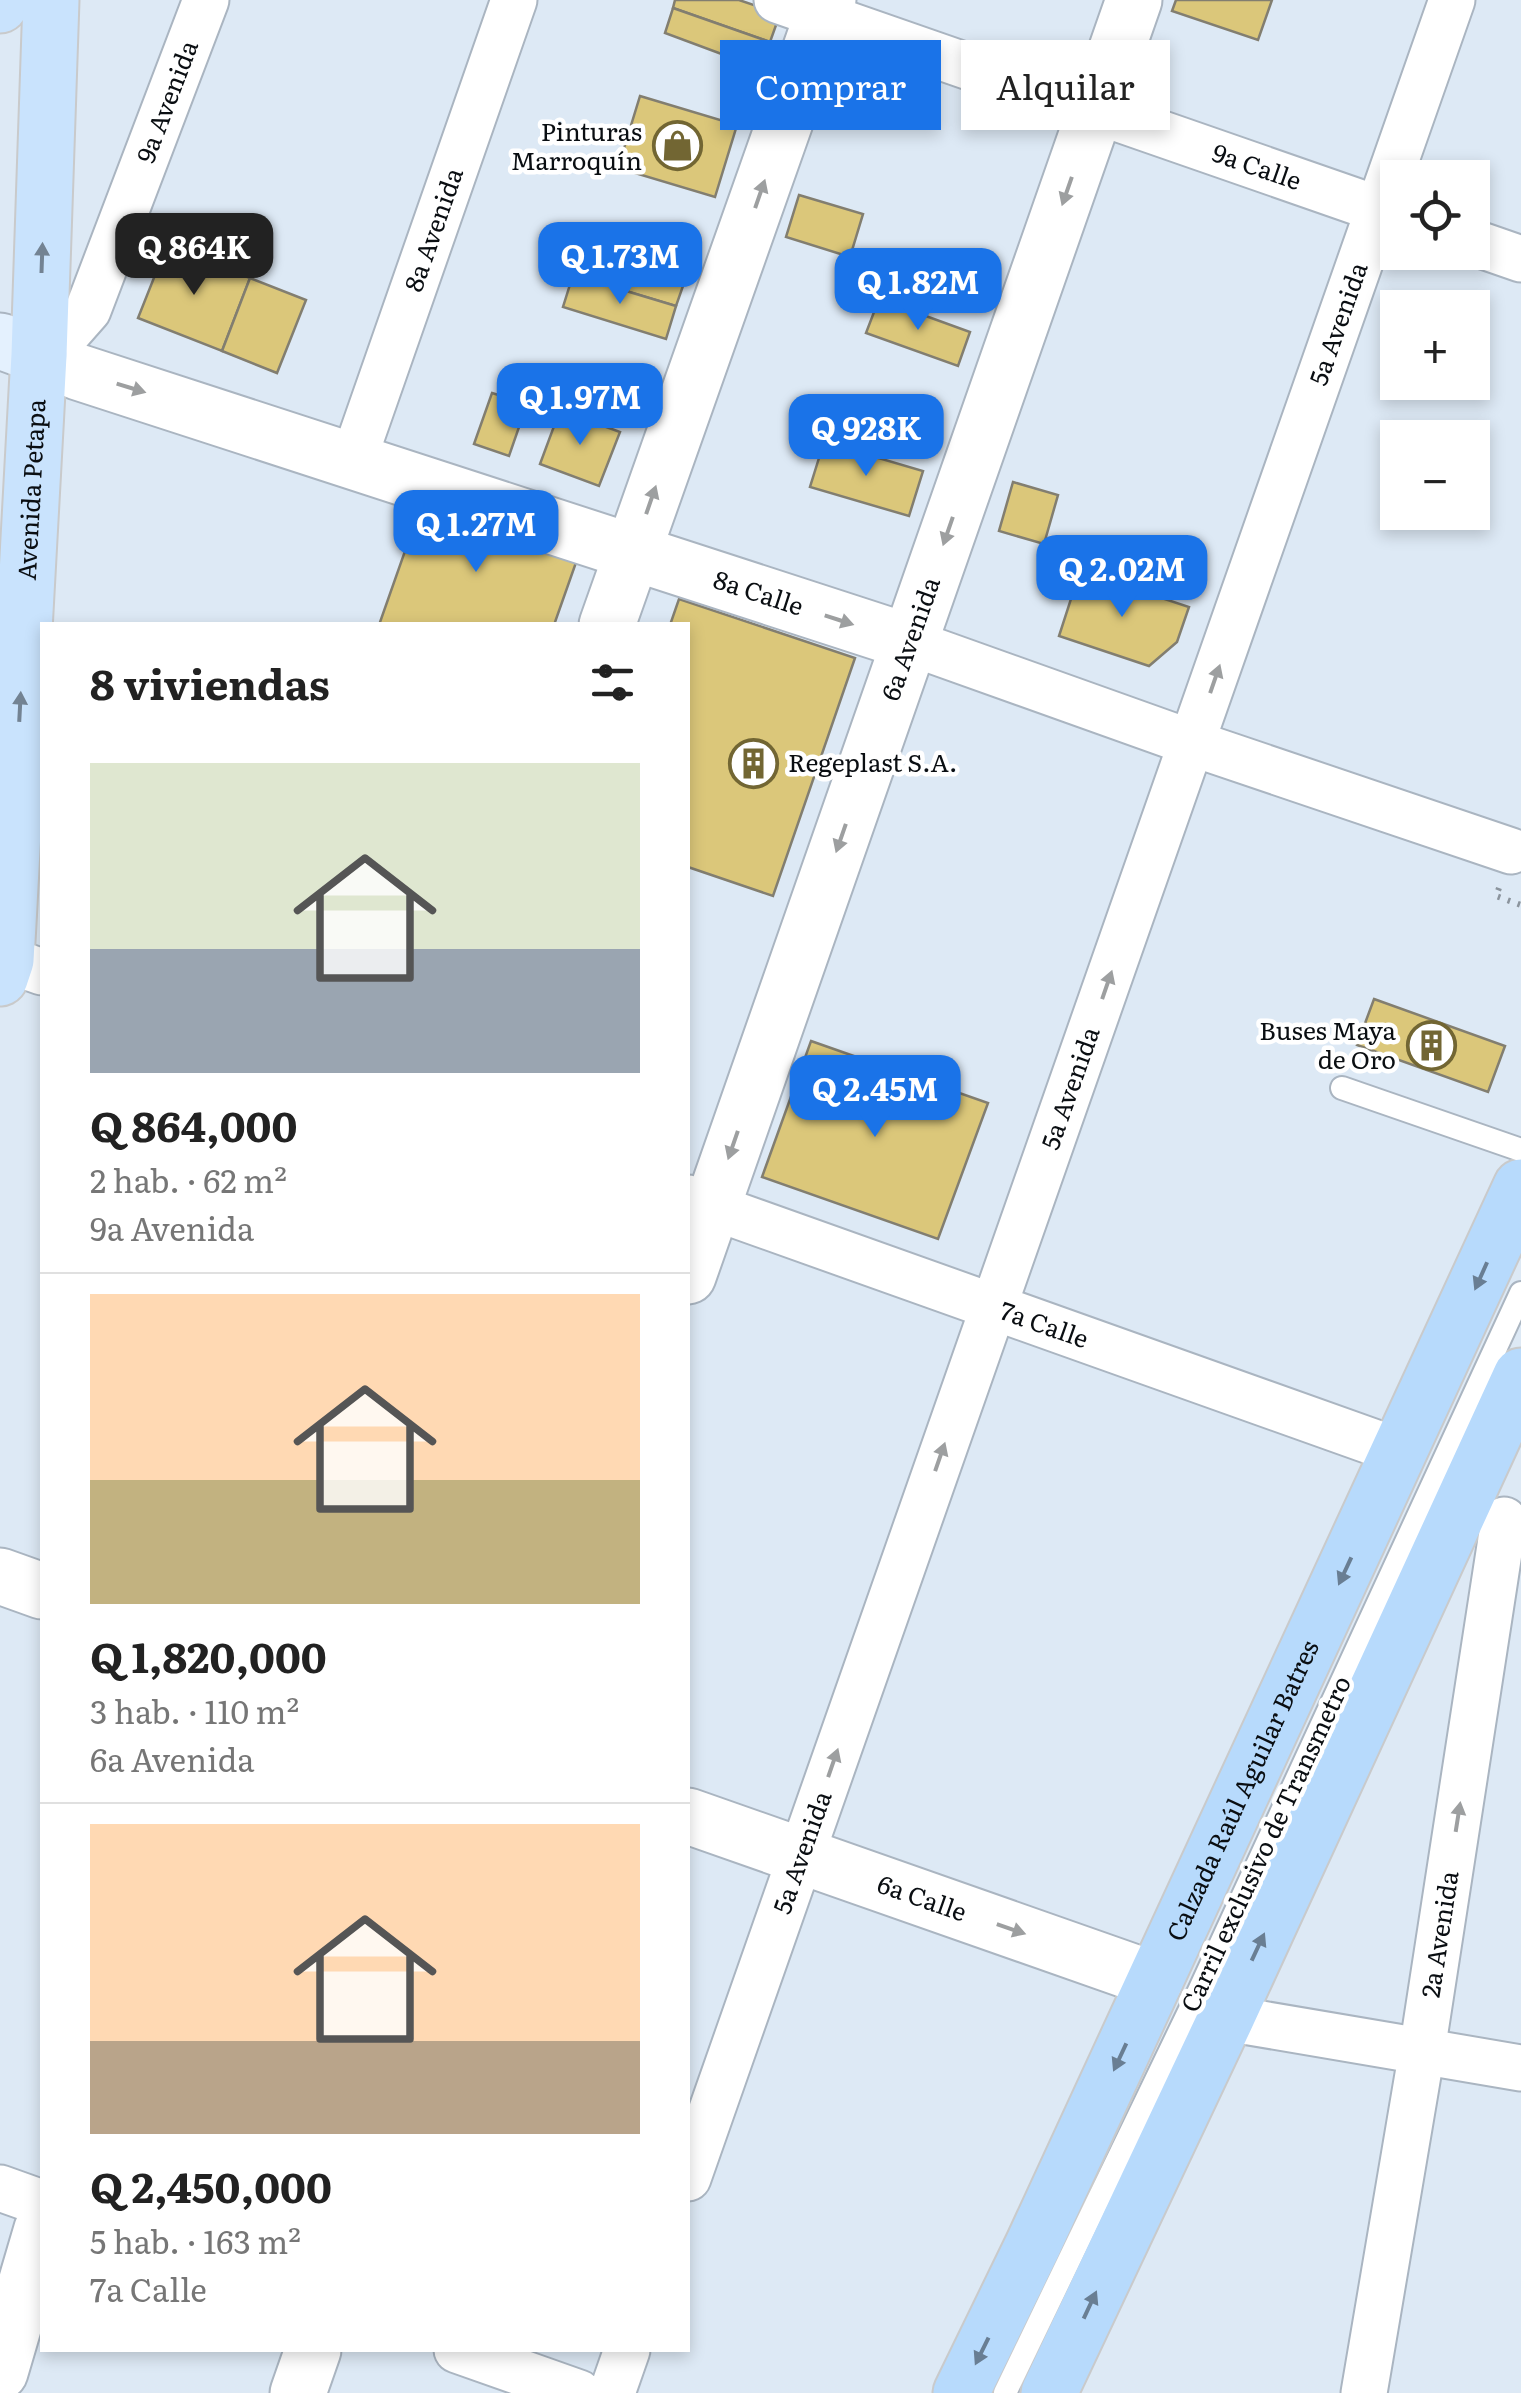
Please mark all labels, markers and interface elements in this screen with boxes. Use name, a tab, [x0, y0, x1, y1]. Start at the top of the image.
street label: 9a Avenida	[126, 34, 206, 168]
chip: Comprar	[720, 40, 941, 130]
chip: Alquilar	[961, 40, 1170, 130]
place label: Pinturas Marroquín	[511, 112, 642, 178]
shop icon: Pinturas Marroquín	[651, 120, 703, 172]
street label: 9a Calle	[1208, 133, 1307, 198]
map controls	[1380, 160, 1490, 530]
button: locate	[1380, 160, 1490, 270]
street label: 8a Avenida	[394, 162, 471, 296]
one-way arrow	[1059, 177, 1074, 207]
one-way arrow	[753, 178, 768, 208]
pin: Q 864K	[113, 213, 275, 298]
text: Q 864K	[137, 221, 251, 269]
pin: Q 1.73M	[528, 222, 712, 307]
text: Q 1.73M	[560, 230, 680, 278]
one-way arrow	[35, 241, 51, 273]
pin: Q 1.82M	[826, 248, 1010, 333]
text: Q 1.82M	[857, 256, 979, 304]
street label: 5a Avenida	[1298, 256, 1376, 390]
button: +	[1380, 290, 1490, 400]
pin: Q 1.97M	[488, 363, 672, 448]
text: Q 1.97M	[519, 371, 641, 419]
one-way arrow	[116, 381, 147, 396]
pin: Q 928K	[785, 394, 947, 479]
street label: Avenida Petapa	[7, 397, 54, 581]
text: Q 928K	[811, 402, 921, 450]
button: −	[1380, 420, 1490, 530]
one-way arrow	[645, 485, 660, 515]
pin: Q 1.27M	[384, 490, 568, 575]
text: Q 1.27M	[415, 498, 537, 546]
one-way arrow	[940, 516, 955, 546]
pin: Q 2.02M	[1030, 535, 1214, 620]
text: Q 2.02M	[1058, 543, 1186, 591]
street label: 8a Calle	[709, 560, 809, 624]
street label: 6a Avenida	[871, 571, 948, 705]
one-way arrow	[824, 613, 854, 628]
text: 8 viviendas	[90, 651, 330, 713]
icon: filters	[585, 655, 640, 710]
one-way arrow	[1208, 663, 1223, 693]
one-way arrow	[12, 690, 28, 722]
building icon: Regeplast S.A.	[727, 737, 779, 789]
place label: Regeplast S.A.	[788, 743, 957, 780]
one-way arrow	[832, 823, 847, 853]
icon: home	[275, 828, 455, 1008]
one-way arrow	[1100, 970, 1115, 1000]
place label: Buses Maya de Oro	[1259, 1011, 1397, 1077]
building icon: Buses Maya de Oro	[1405, 1019, 1457, 1071]
street label: 5a Avenida	[1030, 1021, 1108, 1154]
pin: Q 2.45M	[783, 1055, 967, 1140]
text: Q 2.45M	[812, 1063, 938, 1111]
text: Q 864,000	[90, 1093, 297, 1155]
one-way arrow	[725, 1130, 740, 1160]
text: 2 hab. · 62 m²	[90, 1155, 287, 1203]
text: 9a Avenida	[90, 1203, 254, 1251]
one-way arrow	[1472, 1262, 1489, 1291]
street label: 7a Calle	[995, 1291, 1094, 1356]
icon: home	[275, 1359, 455, 1539]
one-way arrow	[934, 1441, 949, 1471]
one-way arrow	[1337, 1557, 1354, 1586]
text: Q 1,820,000	[90, 1624, 327, 1686]
street label: Calzada Raúl Aguilar Batres	[1156, 1633, 1327, 1946]
street label: Carril exclusivo de Transmetro	[1170, 1669, 1359, 2018]
text: 3 hab. · 110 m²	[90, 1686, 299, 1734]
text: 6a Avenida	[90, 1734, 255, 1782]
one-way arrow	[826, 1748, 841, 1778]
street label: 5a Avenida	[762, 1785, 840, 1918]
one-way arrow	[1451, 1800, 1466, 1832]
street label: 6a Calle	[873, 1864, 972, 1929]
street label: 2a Avenida	[1410, 1867, 1467, 2000]
icon: home	[275, 1889, 455, 2069]
one-way arrow	[996, 1922, 1026, 1937]
one-way arrow	[1250, 1932, 1267, 1961]
one-way arrow	[1112, 2042, 1129, 2071]
text: Q 2,450,000	[90, 2154, 332, 2216]
text: 5 hab. · 163 m²	[90, 2216, 301, 2264]
text: 7a Calle	[90, 2264, 207, 2312]
one-way arrow	[1082, 2290, 1099, 2319]
one-way arrow	[974, 2336, 991, 2365]

